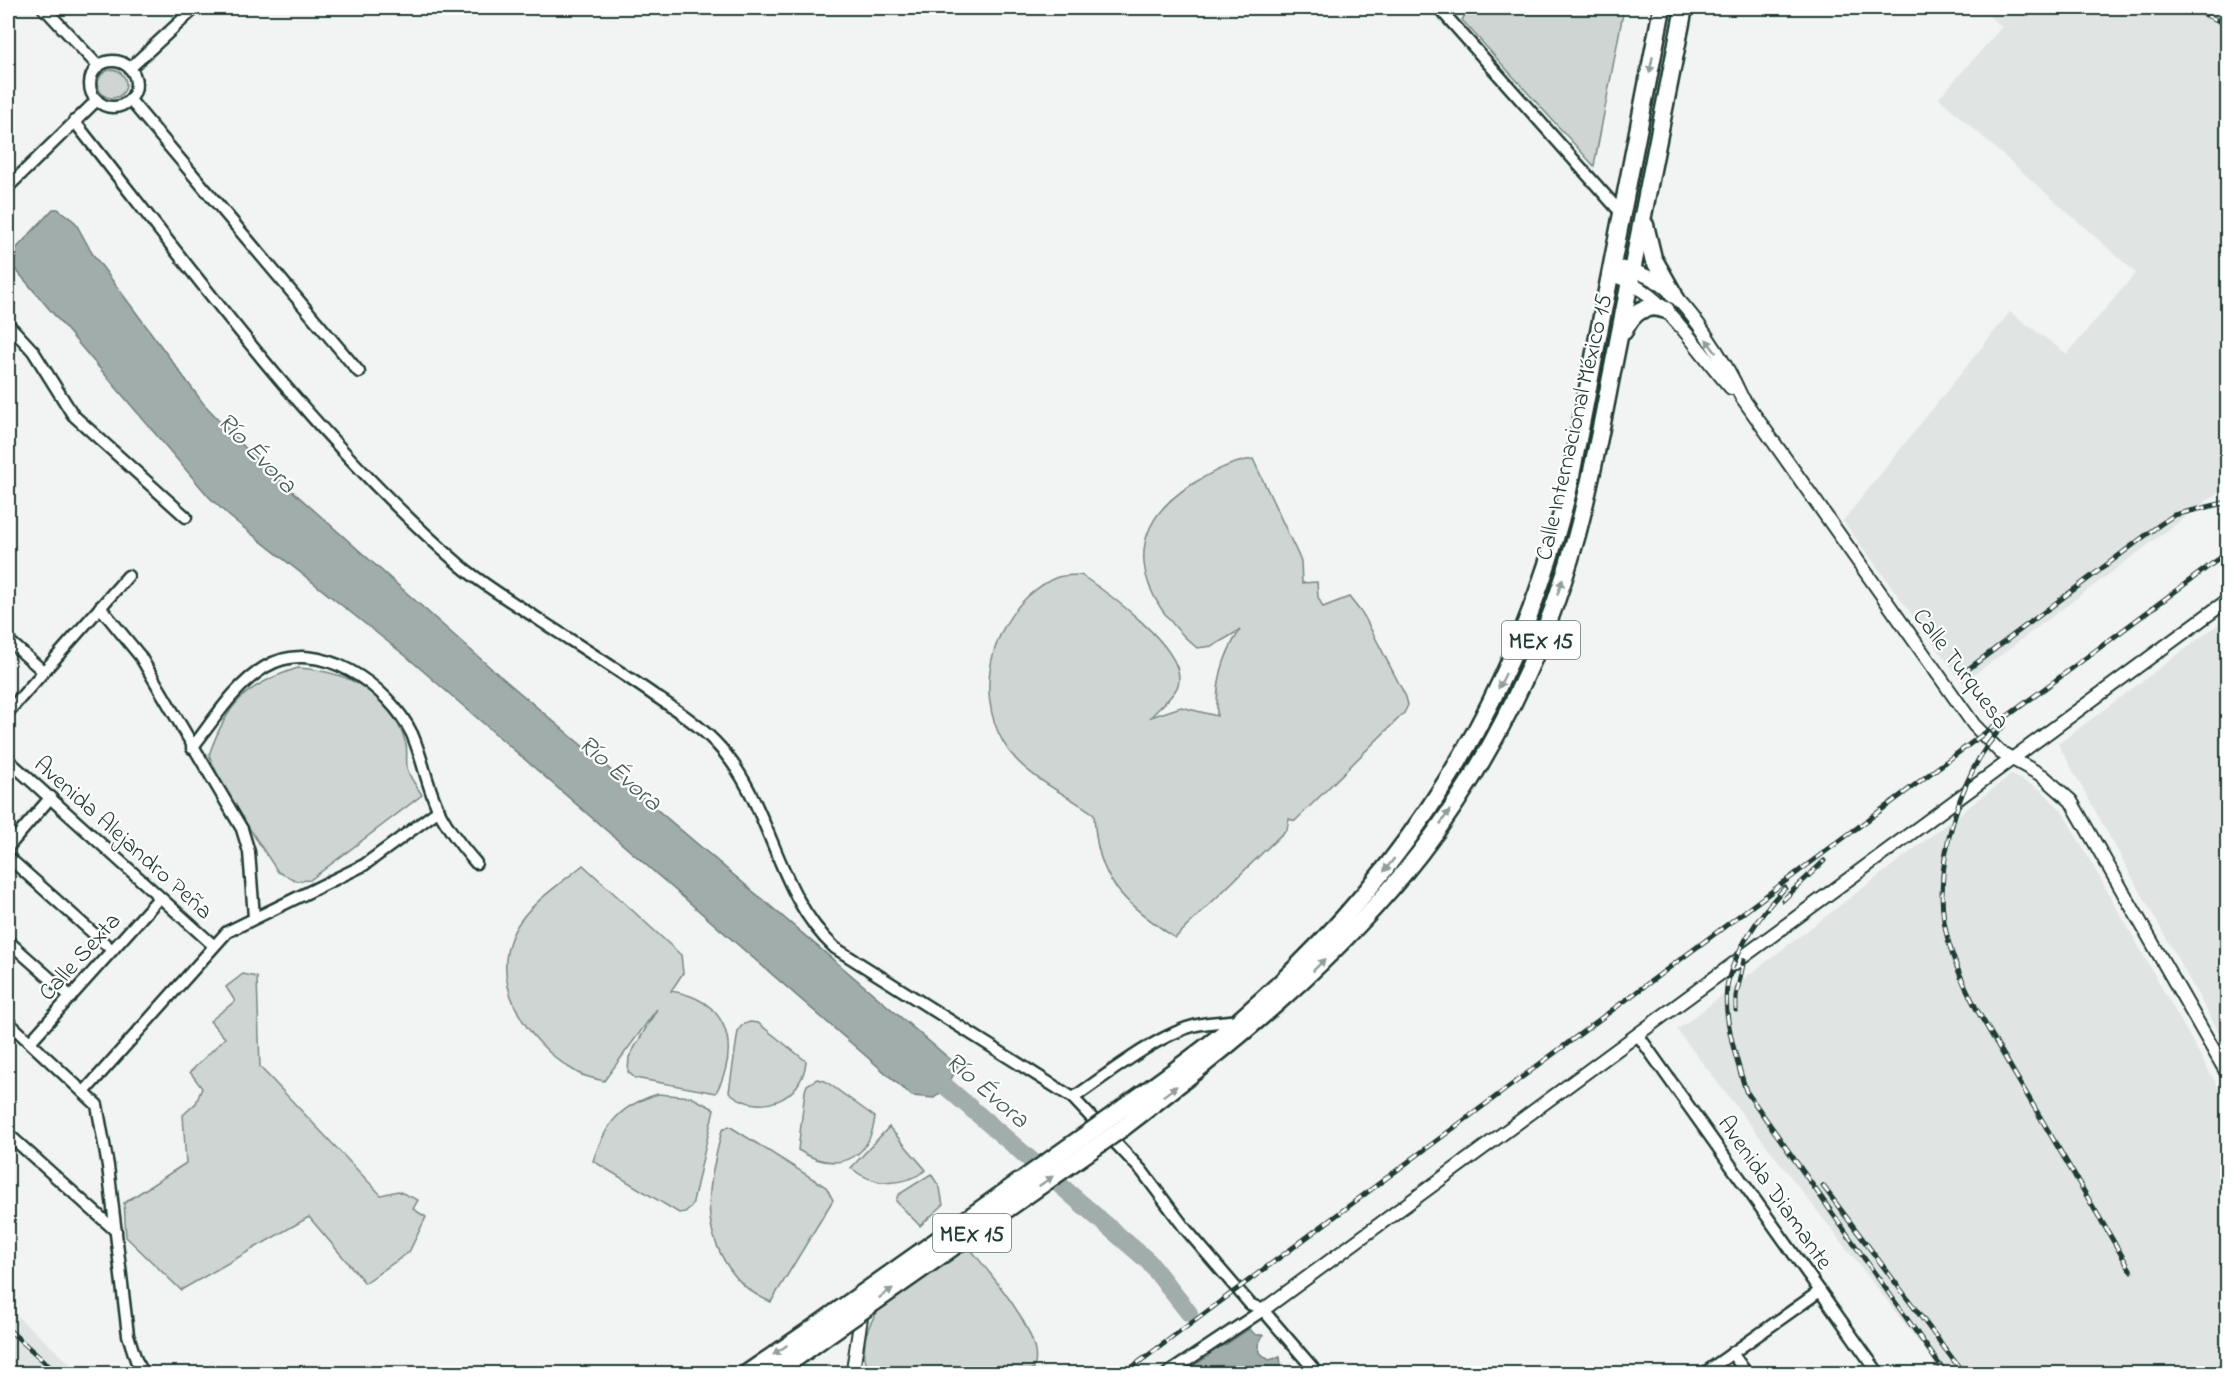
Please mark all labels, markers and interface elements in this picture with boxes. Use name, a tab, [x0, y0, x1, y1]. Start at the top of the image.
one-way arrow	[1646, 56, 1655, 75]
street label: Calle Internacional México 15	[1528, 291, 1623, 564]
one-way arrow	[1706, 339, 1718, 354]
water label: Río Évora	[207, 405, 305, 504]
one-way arrow	[1556, 578, 1566, 596]
street label: Calle Turquesa	[1903, 601, 2017, 738]
road number: MEX 15	[1502, 621, 1580, 659]
one-way arrow	[1497, 673, 1507, 690]
water label: Río Évora	[569, 727, 670, 822]
street label: Avenida Alejandro Peña	[25, 749, 220, 929]
one-way arrow	[1439, 809, 1450, 825]
one-way arrow	[1382, 857, 1395, 873]
street label: Calle Sexta	[31, 906, 130, 1010]
one-way arrow	[1312, 959, 1326, 973]
water label: Río Évora	[936, 1044, 1037, 1139]
one-way arrow	[1162, 1085, 1178, 1097]
street label: Avenida Diamante	[1708, 1109, 1840, 1278]
one-way arrow	[1037, 1175, 1053, 1187]
road number: MEX 15	[933, 1214, 1011, 1252]
one-way arrow	[878, 1287, 894, 1299]
one-way arrow	[772, 1344, 788, 1355]

